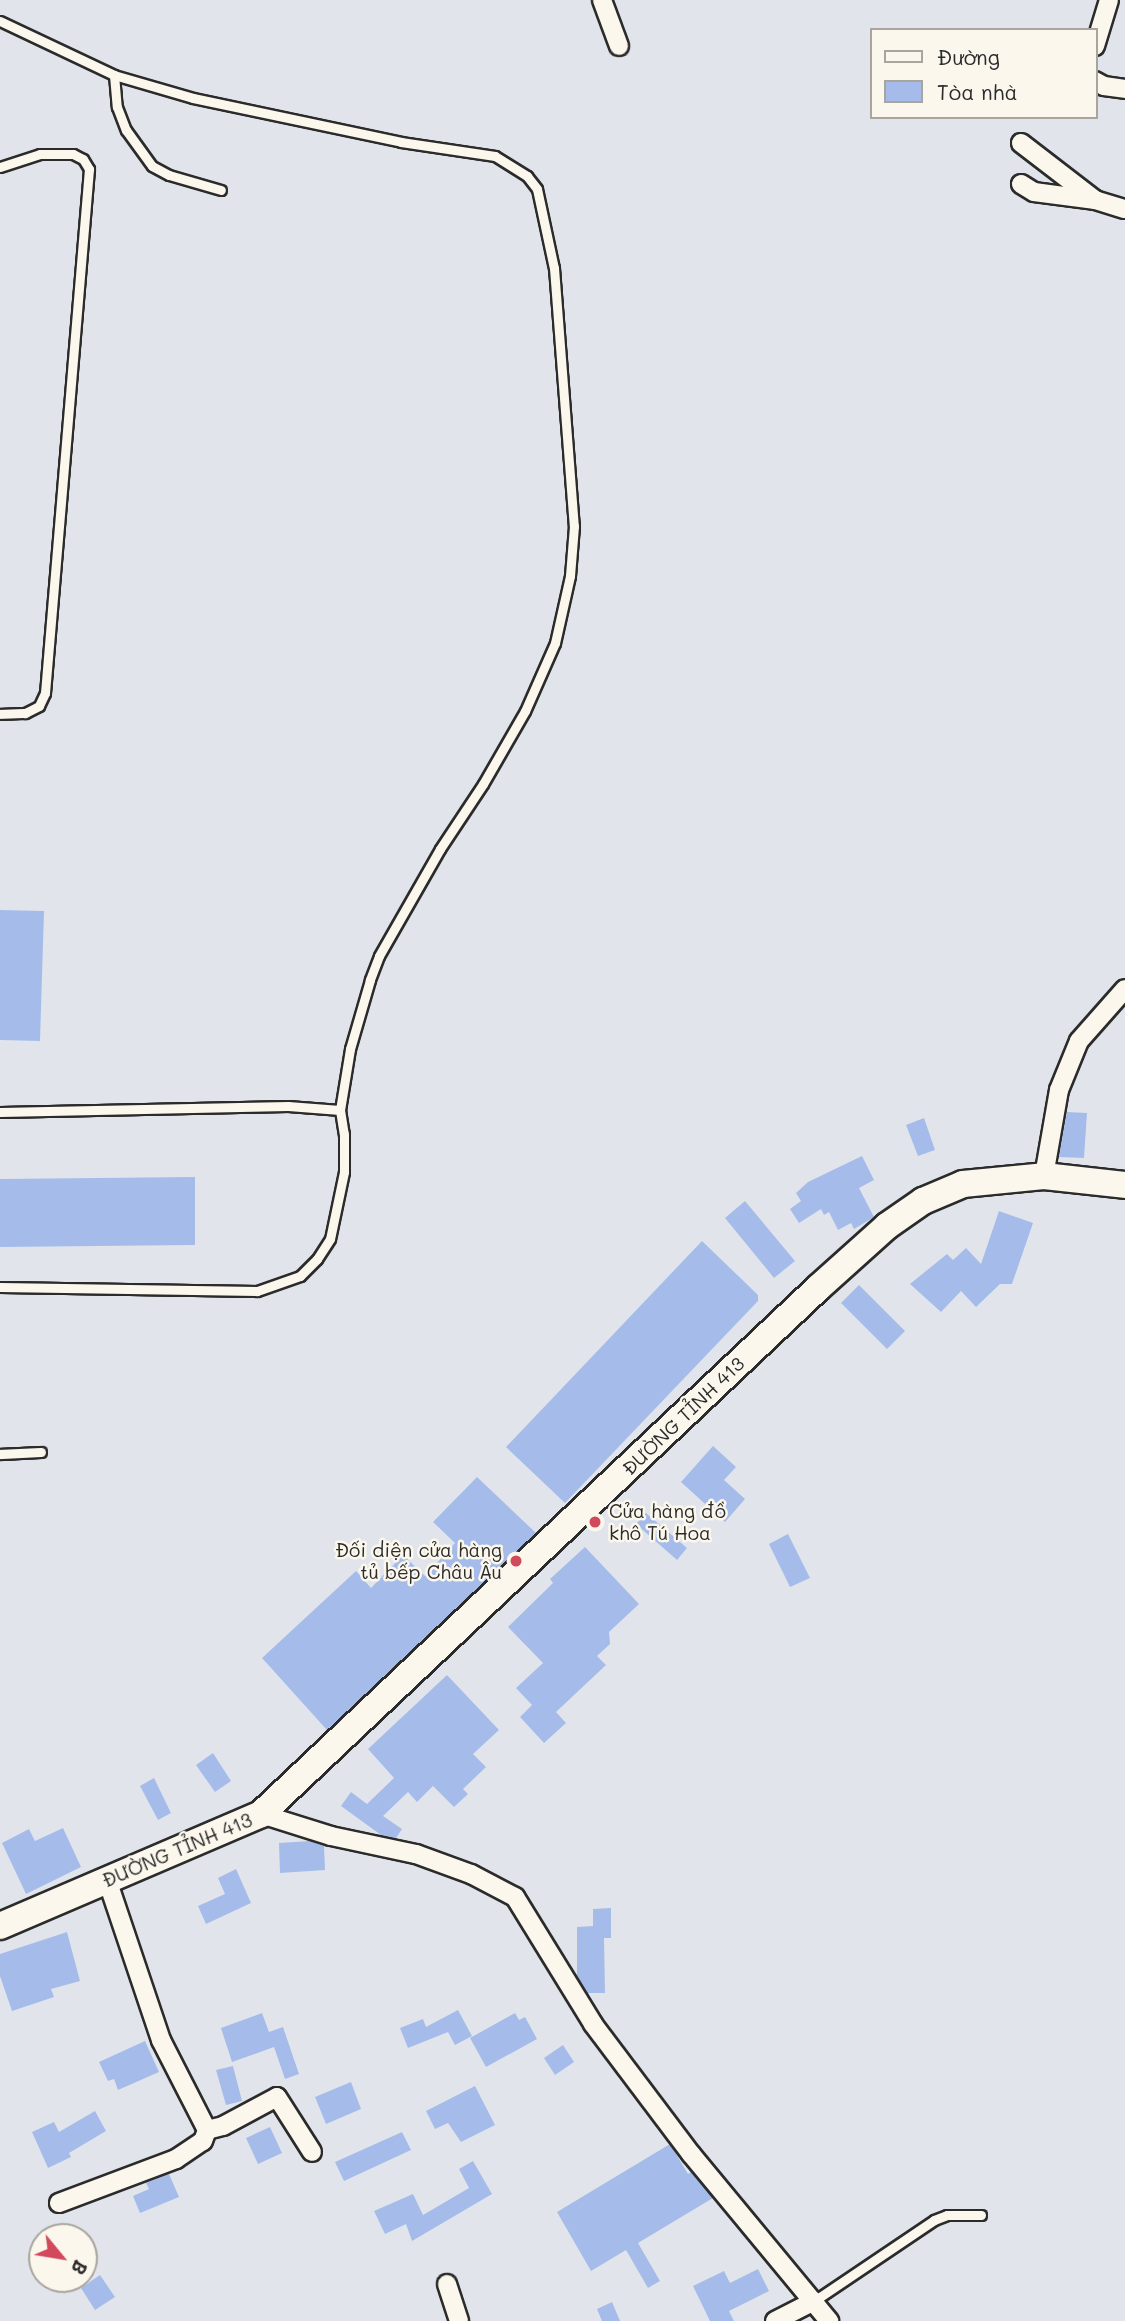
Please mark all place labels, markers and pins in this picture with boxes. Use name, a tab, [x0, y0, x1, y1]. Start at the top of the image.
place label: Cửa hàng đồ khô Tú Hoa	[609, 1500, 726, 1544]
marker: Cửa hàng đồ khô Tú Hoa	[587, 1514, 603, 1530]
place label: Đối diện cửa hàng tủ bếp Châu Âu	[335, 1539, 502, 1583]
marker: Đối diện cửa hàng tủ bếp Châu Âu	[508, 1553, 524, 1569]

